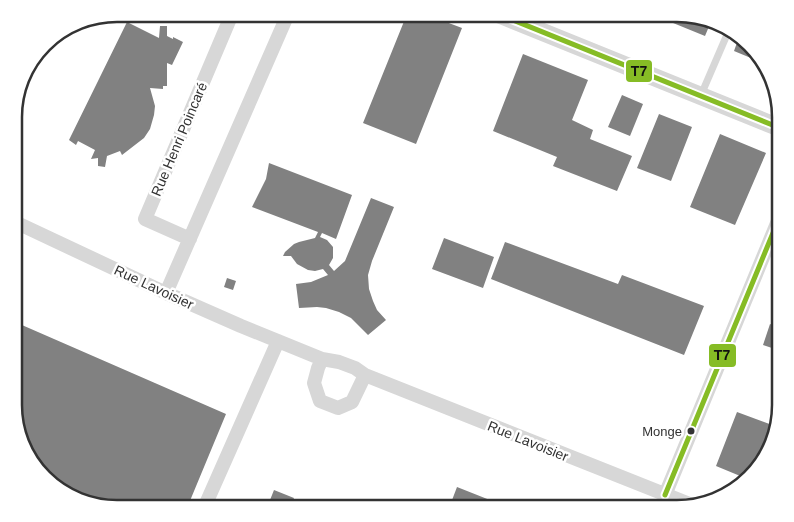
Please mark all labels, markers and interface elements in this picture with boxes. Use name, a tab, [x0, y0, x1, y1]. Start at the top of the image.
line badge: T7	[625, 59, 653, 83]
text: T7	[631, 63, 647, 79]
street label: Rue Henri Poincaré	[148, 79, 210, 198]
street label: Rue Lavoisier	[112, 262, 196, 312]
line badge: T7	[708, 343, 737, 368]
text: T7	[714, 347, 730, 363]
street label: Rue Lavoisier	[485, 418, 571, 465]
place label: Monge	[642, 424, 682, 439]
marker: Monge	[686, 426, 696, 436]

